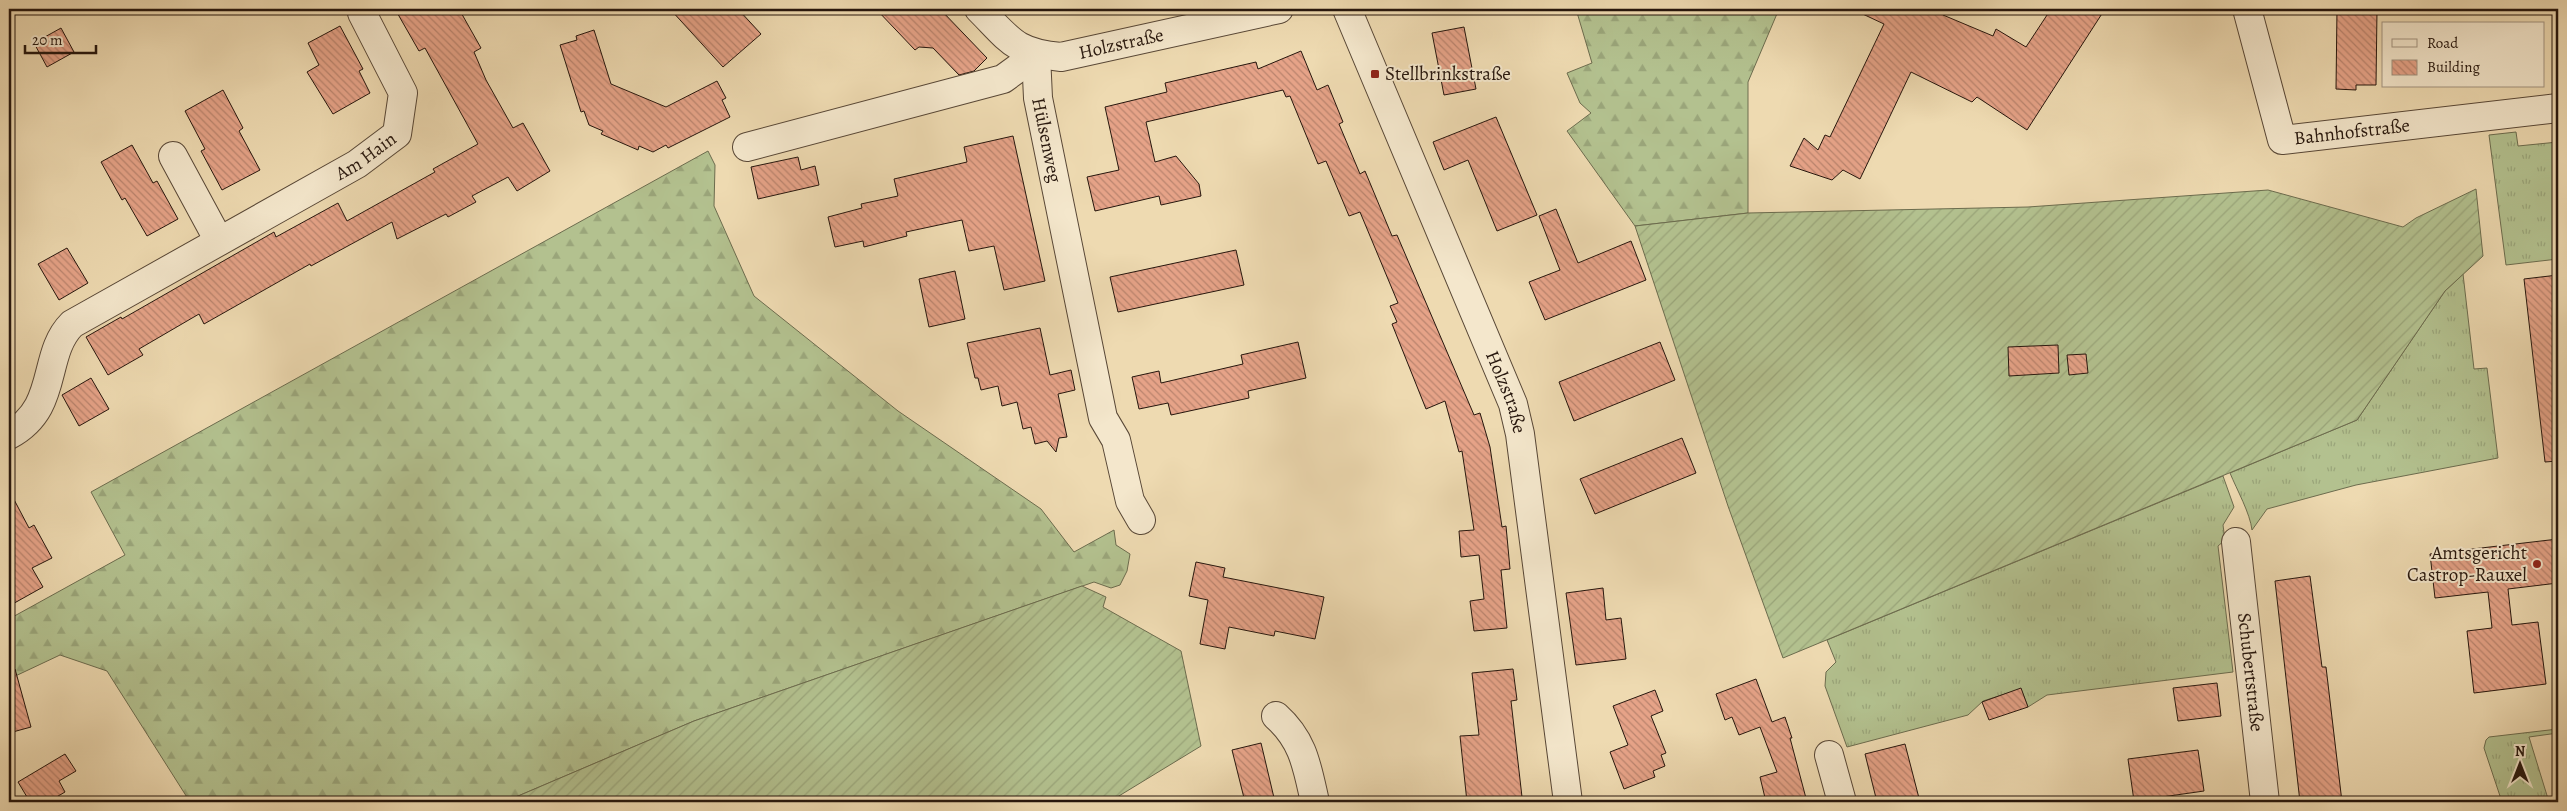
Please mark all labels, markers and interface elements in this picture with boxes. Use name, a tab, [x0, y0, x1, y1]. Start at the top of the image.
scale bar	[25, 22, 96, 54]
street label: Holzstraße	[1076, 22, 1166, 66]
legend	[2382, 22, 2544, 88]
text: 20 m	[32, 30, 63, 50]
text: Road	[2427, 33, 2459, 53]
text: Building	[2427, 57, 2480, 77]
place label: Stellbrinkstraße	[1385, 61, 1511, 87]
marker: Stellbrinkstraße	[1369, 68, 1381, 80]
street label: Hülsenweg	[1025, 95, 1068, 185]
street label: Bahnhofstraße	[2293, 112, 2411, 152]
street label: Am Hain	[330, 126, 402, 187]
street label: Holzstraße	[1479, 347, 1532, 436]
place label: Amtsgericht Castrop-Rauxel	[2407, 540, 2527, 588]
marker: Amtsgericht Castrop-Rauxel	[2531, 558, 2543, 570]
street label: Schubertstraße	[2231, 611, 2270, 733]
north arrow	[2494, 738, 2544, 788]
text: N	[2515, 742, 2525, 761]

